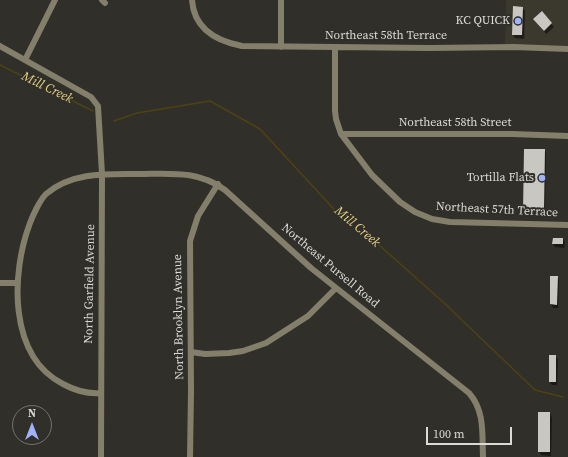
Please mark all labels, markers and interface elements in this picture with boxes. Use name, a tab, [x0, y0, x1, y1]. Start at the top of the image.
place label: KC QUICK	[456, 14, 510, 28]
marker: KC QUICK	[513, 16, 523, 26]
street label: Northeast 58th Terrace	[325, 29, 447, 43]
water label: Mill Creek	[19, 69, 75, 107]
street label: Northeast 58th Street	[399, 116, 511, 130]
place label: Tortilla Flats	[467, 171, 534, 185]
marker: Tortilla Flats	[537, 173, 547, 183]
street label: Northeast 57th Terrace	[436, 200, 558, 220]
water label: Mill Creek	[331, 203, 383, 251]
street label: Northeast Pursell Road	[278, 221, 382, 311]
street label: North Garfield Avenue	[82, 224, 98, 344]
street label: North Brooklyn Avenue	[171, 254, 187, 380]
north arrow	[12, 405, 52, 445]
text: N	[28, 406, 36, 421]
scale bar	[428, 419, 514, 445]
text: 100 m	[433, 426, 465, 442]

